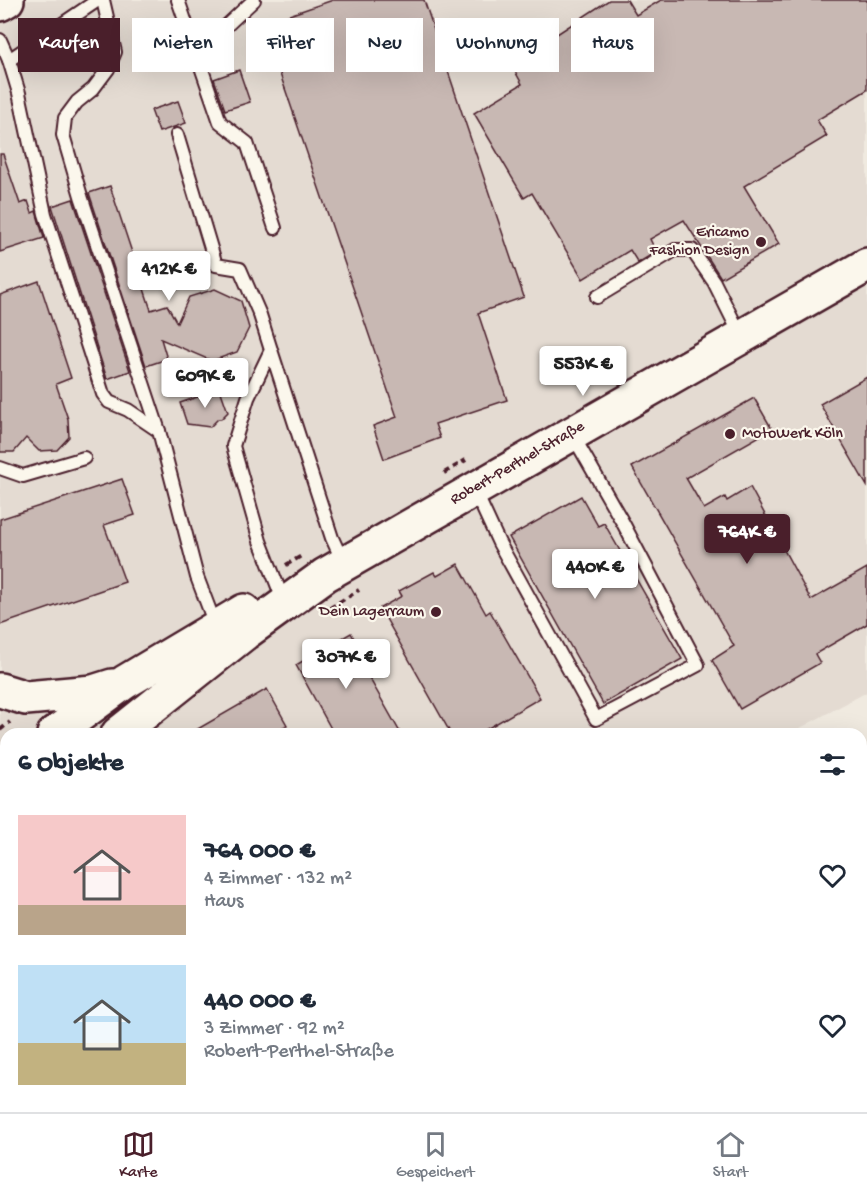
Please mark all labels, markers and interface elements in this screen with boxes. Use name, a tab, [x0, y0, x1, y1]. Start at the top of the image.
chip: Kaufen	[18, 18, 120, 72]
chip: Mieten	[132, 18, 234, 72]
chip: Filter	[246, 18, 334, 72]
chip: Neu	[346, 18, 423, 72]
chip: Wohnung	[435, 18, 559, 72]
chip: Haus	[571, 18, 654, 72]
place label: Ericamo Fashion Design	[649, 224, 749, 261]
marker: Ericamo Fashion Design	[754, 235, 768, 249]
pin: 412K €	[120, 251, 218, 302]
text: 412K €	[142, 259, 197, 282]
pin: 553K €	[534, 346, 632, 397]
text: 553K €	[553, 354, 613, 377]
pin: 609K €	[156, 358, 254, 409]
text: 609K €	[175, 366, 235, 389]
street label: Robert-Perthel-Straße	[448, 417, 589, 510]
place label: MotoWerk Köln	[742, 425, 843, 444]
marker: MotoWerk Köln	[723, 427, 737, 441]
pin: 764K €	[698, 514, 796, 565]
text: 764K €	[718, 522, 776, 545]
pin: 440K €	[546, 549, 644, 600]
text: 440K €	[566, 557, 624, 580]
place label: Dein Lagerraum	[318, 603, 425, 622]
marker: Dein Lagerraum	[429, 605, 443, 619]
pin: 307K €	[297, 639, 395, 690]
text: 307K €	[316, 647, 376, 670]
icon: filters	[816, 748, 849, 781]
text: 6 Objekte	[18, 749, 123, 780]
text: 764 000 €	[204, 837, 315, 868]
icon: home	[66, 839, 138, 911]
icon: heart	[816, 859, 849, 892]
text: 4 Zimmer · 132 m²	[204, 868, 352, 891]
text: Haus	[204, 891, 243, 914]
text: 440 000 €	[204, 987, 315, 1018]
icon: home	[66, 989, 138, 1061]
icon: heart	[816, 1009, 849, 1042]
text: 3 Zimmer · 92 m²	[204, 1018, 345, 1041]
text: Robert-Perthel-Straße	[204, 1041, 394, 1064]
tab: Karte	[119, 1128, 157, 1183]
tab: Gespeichert	[396, 1128, 474, 1183]
tab: Start	[713, 1128, 748, 1183]

